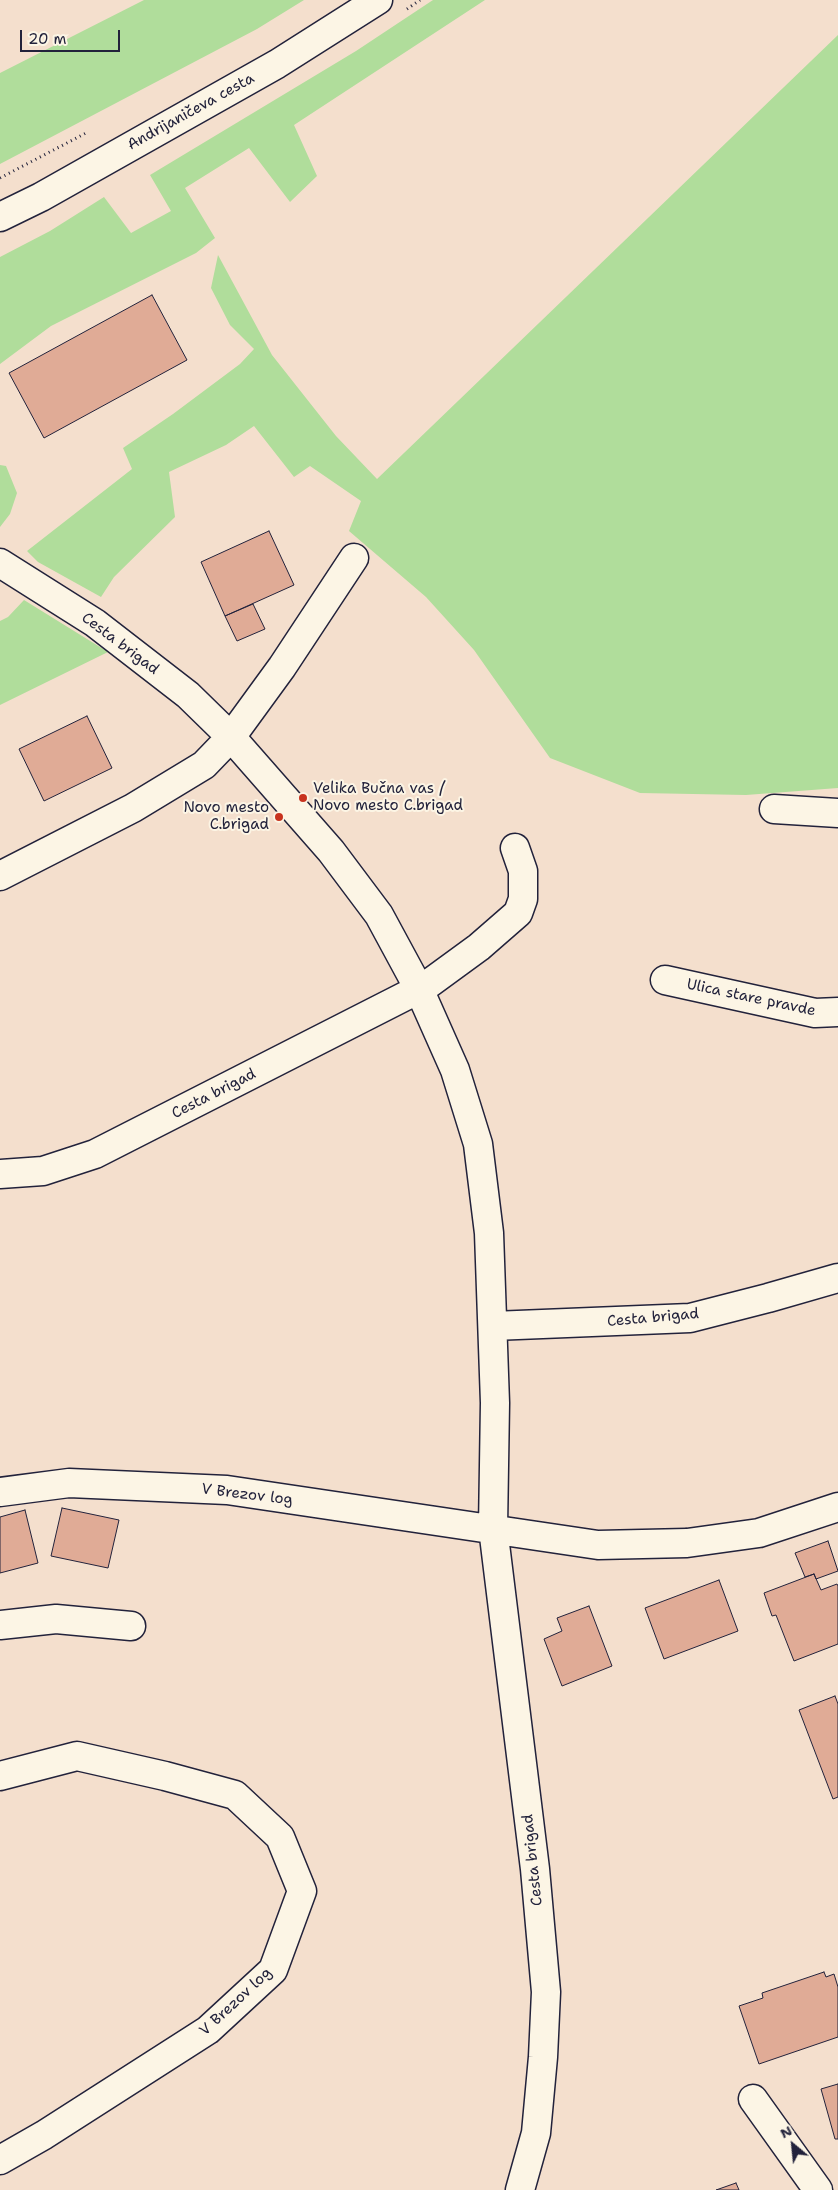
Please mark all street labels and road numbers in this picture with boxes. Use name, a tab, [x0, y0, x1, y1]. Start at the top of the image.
street label: Andrijaničeva cesta	[124, 70, 258, 154]
street label: Cesta brigad	[78, 609, 162, 679]
street label: Ulica stare pravde	[685, 976, 817, 1020]
street label: Cesta brigad	[169, 1065, 259, 1123]
street label: Cesta brigad	[606, 1305, 700, 1331]
street label: V Brezov log	[200, 1480, 294, 1510]
street label: Cesta brigad	[519, 1813, 547, 1907]
street label: V Brezov log	[196, 1964, 276, 2040]

